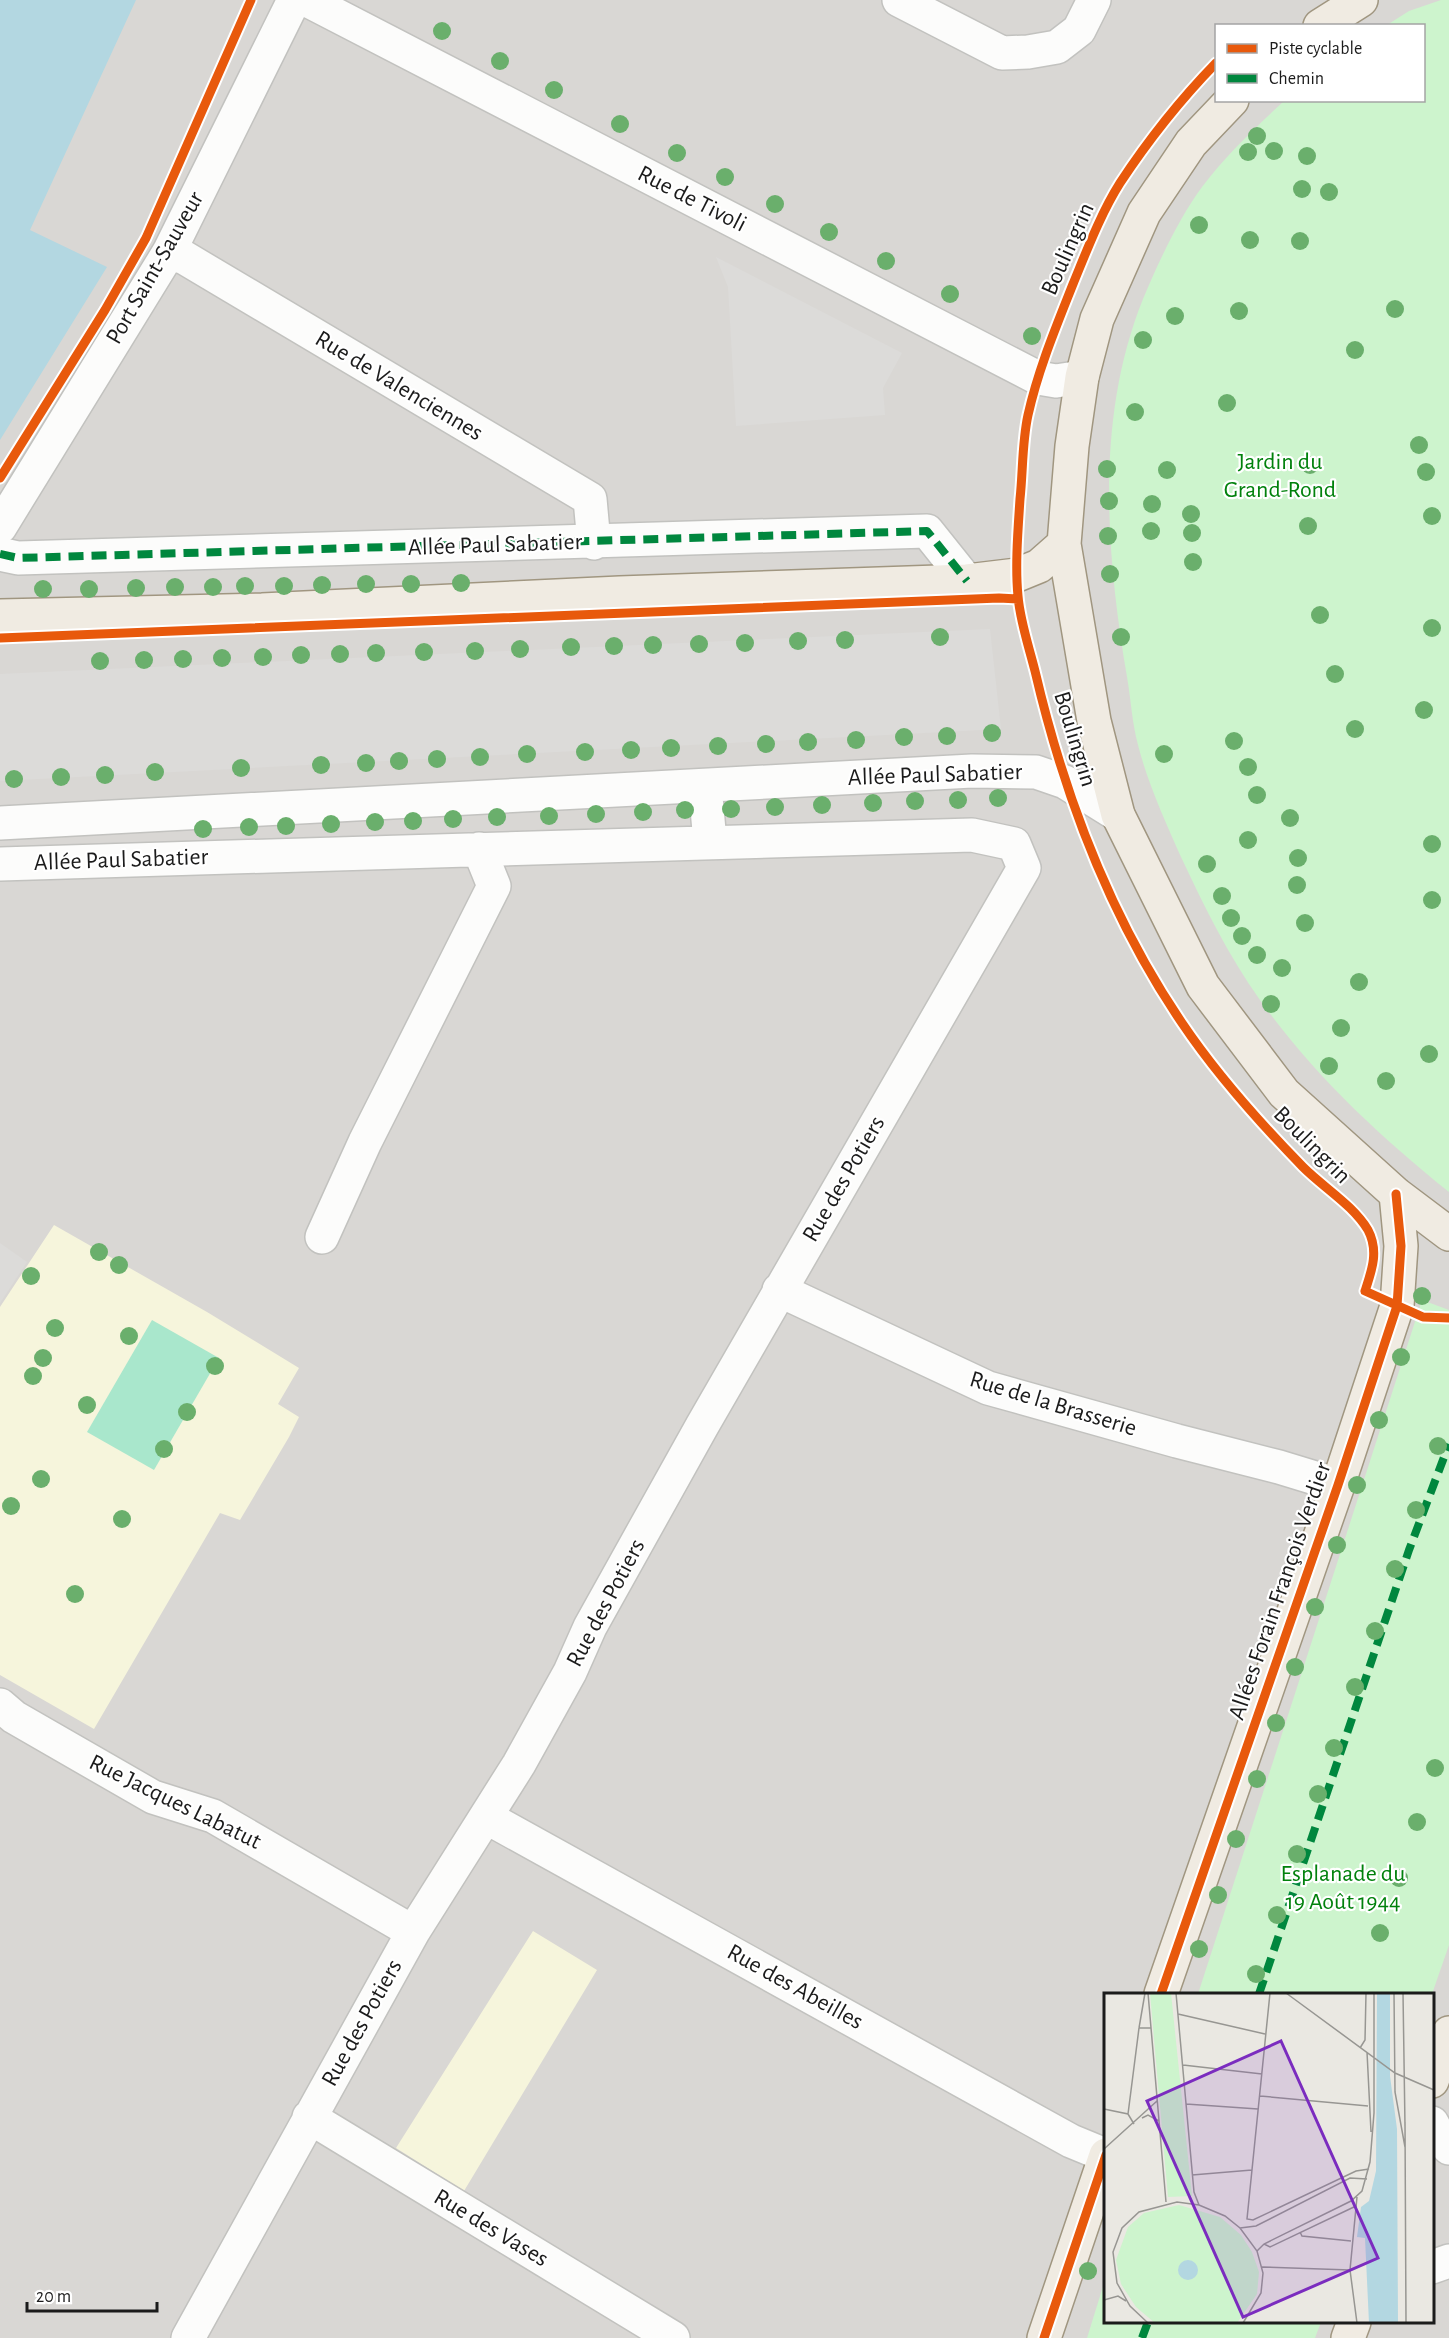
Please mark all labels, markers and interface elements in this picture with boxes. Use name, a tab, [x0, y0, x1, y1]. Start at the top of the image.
legend	[1215, 24, 1425, 102]
text: Piste cyclable	[1269, 40, 1362, 58]
text: Chemin	[1269, 70, 1324, 88]
street label: Rue de Tivoli	[634, 161, 750, 237]
street label: Port Saint-Sauveur	[102, 187, 208, 348]
street label: Boulingrin	[1037, 199, 1099, 299]
street label: Rue de Valenciennes	[311, 327, 487, 445]
park label: Jardin du Grand-Rond	[1224, 450, 1336, 502]
street label: Allée Paul Sabatier	[407, 530, 583, 560]
street label: Boulingrin	[1049, 688, 1101, 790]
street label: Allée Paul Sabatier	[847, 760, 1023, 790]
street label: Allée Paul Sabatier	[33, 845, 209, 875]
street label: Boulingrin	[1269, 1102, 1355, 1188]
street label: Rue des Potiers	[798, 1112, 890, 1246]
street label: Rue de la Brasserie	[967, 1367, 1139, 1441]
street label: Allées Forain François Verdier	[1225, 1459, 1336, 1723]
street label: Rue des Potiers	[562, 1535, 650, 1671]
street label: Rue Jacques Labatut	[85, 1750, 265, 1854]
park label: Esplanade du 19 Août 1944	[1280, 1862, 1406, 1914]
street label: Rue des Abeilles	[723, 1940, 867, 2034]
street label: Rue des Potiers	[317, 1956, 407, 2090]
inset map	[1104, 1993, 1434, 2323]
street label: Rue des Vases	[430, 2185, 552, 2271]
scale bar	[27, 2275, 158, 2313]
text: 20 m	[36, 2288, 71, 2306]

